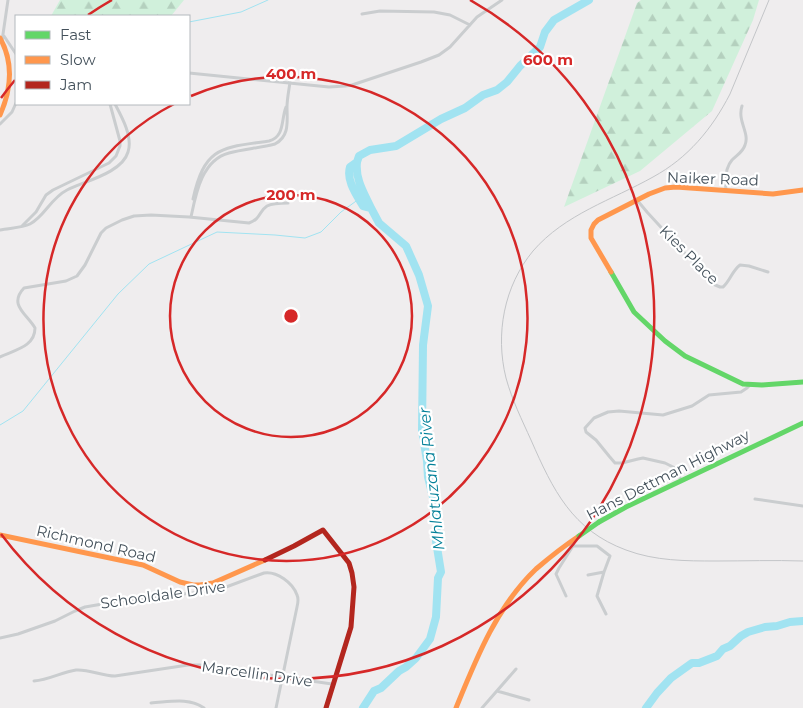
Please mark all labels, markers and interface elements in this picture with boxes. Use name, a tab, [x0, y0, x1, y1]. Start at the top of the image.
legend	[15, 15, 190, 105]
text: Fast	[60, 25, 91, 44]
text: Slow	[60, 50, 96, 69]
text: 600 m	[523, 50, 573, 69]
text: 400 m	[266, 64, 316, 83]
text: Jam	[59, 75, 92, 94]
street label: Naiker Road	[667, 167, 759, 190]
text: 200 m	[266, 185, 316, 204]
street label: Kies Place	[656, 221, 723, 288]
centre of rings	[282, 307, 300, 325]
water label: Mhlatuzana River	[414, 406, 448, 551]
street label: Hans Dettman Highway	[583, 425, 753, 524]
street label: Richmond Road	[34, 521, 158, 567]
street label: Schooldale Drive	[99, 576, 227, 613]
street label: Marcellin Drive	[200, 656, 314, 691]

